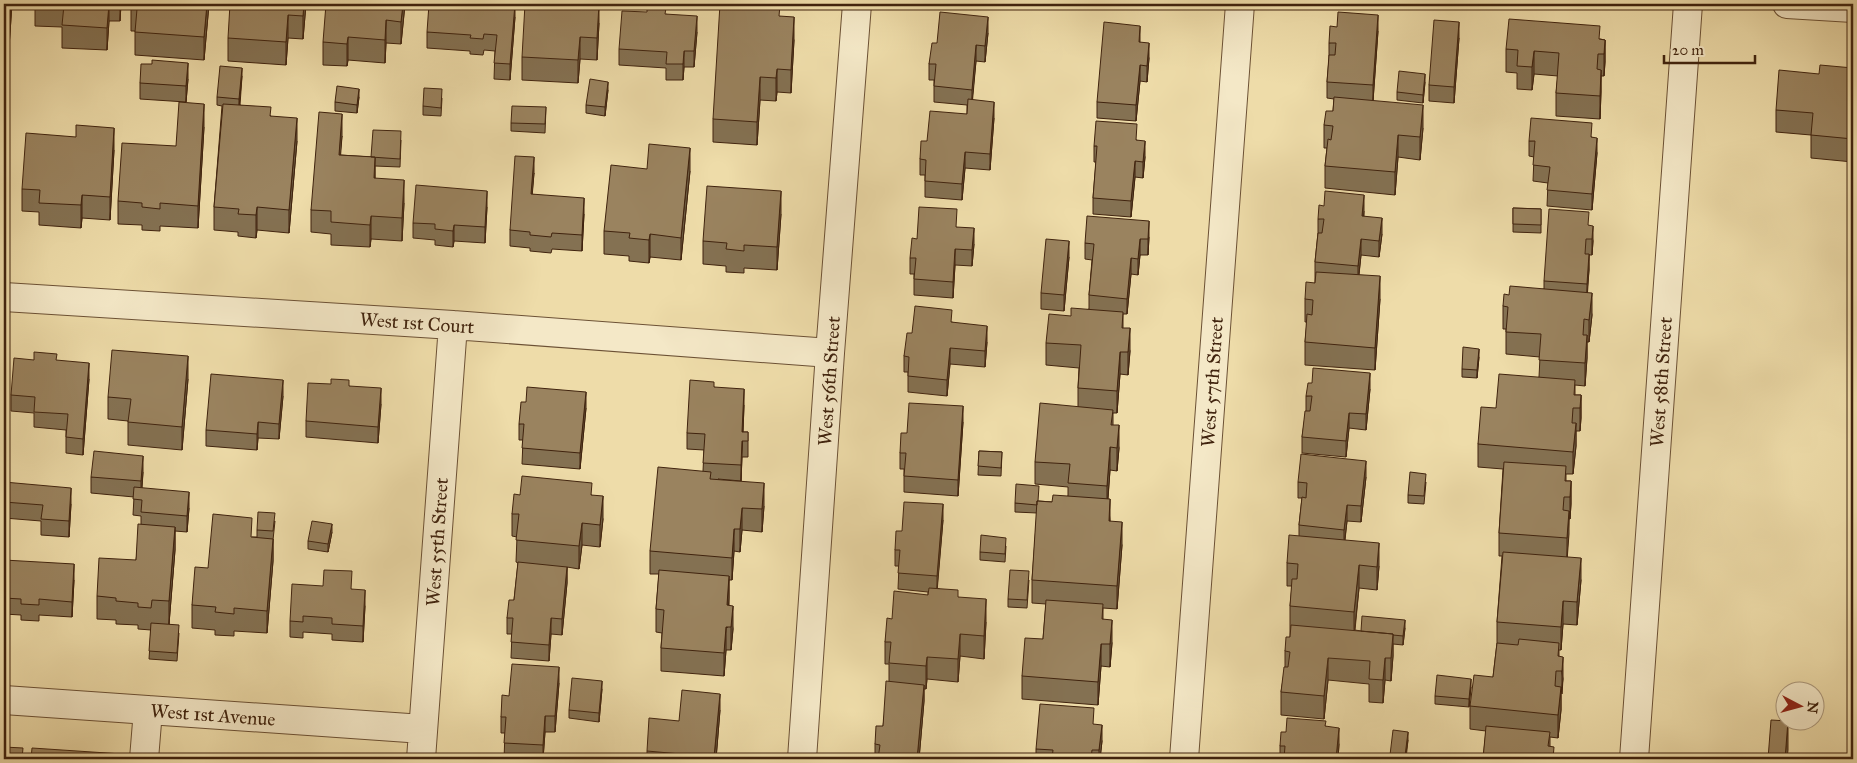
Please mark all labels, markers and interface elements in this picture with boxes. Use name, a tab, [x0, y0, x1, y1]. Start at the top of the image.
scale bar	[1664, 32, 1756, 64]
text: 20 m	[1672, 41, 1704, 59]
street label: West 1st Court	[359, 308, 475, 338]
street label: West 56th Street	[813, 315, 845, 447]
street label: West 57th Street	[1196, 316, 1228, 448]
street label: West 58th Street	[1645, 316, 1677, 448]
street label: West 55th Street	[421, 476, 453, 607]
north arrow	[1774, 680, 1824, 730]
street label: West 1st Avenue	[150, 699, 276, 731]
text: N	[1803, 701, 1822, 714]

